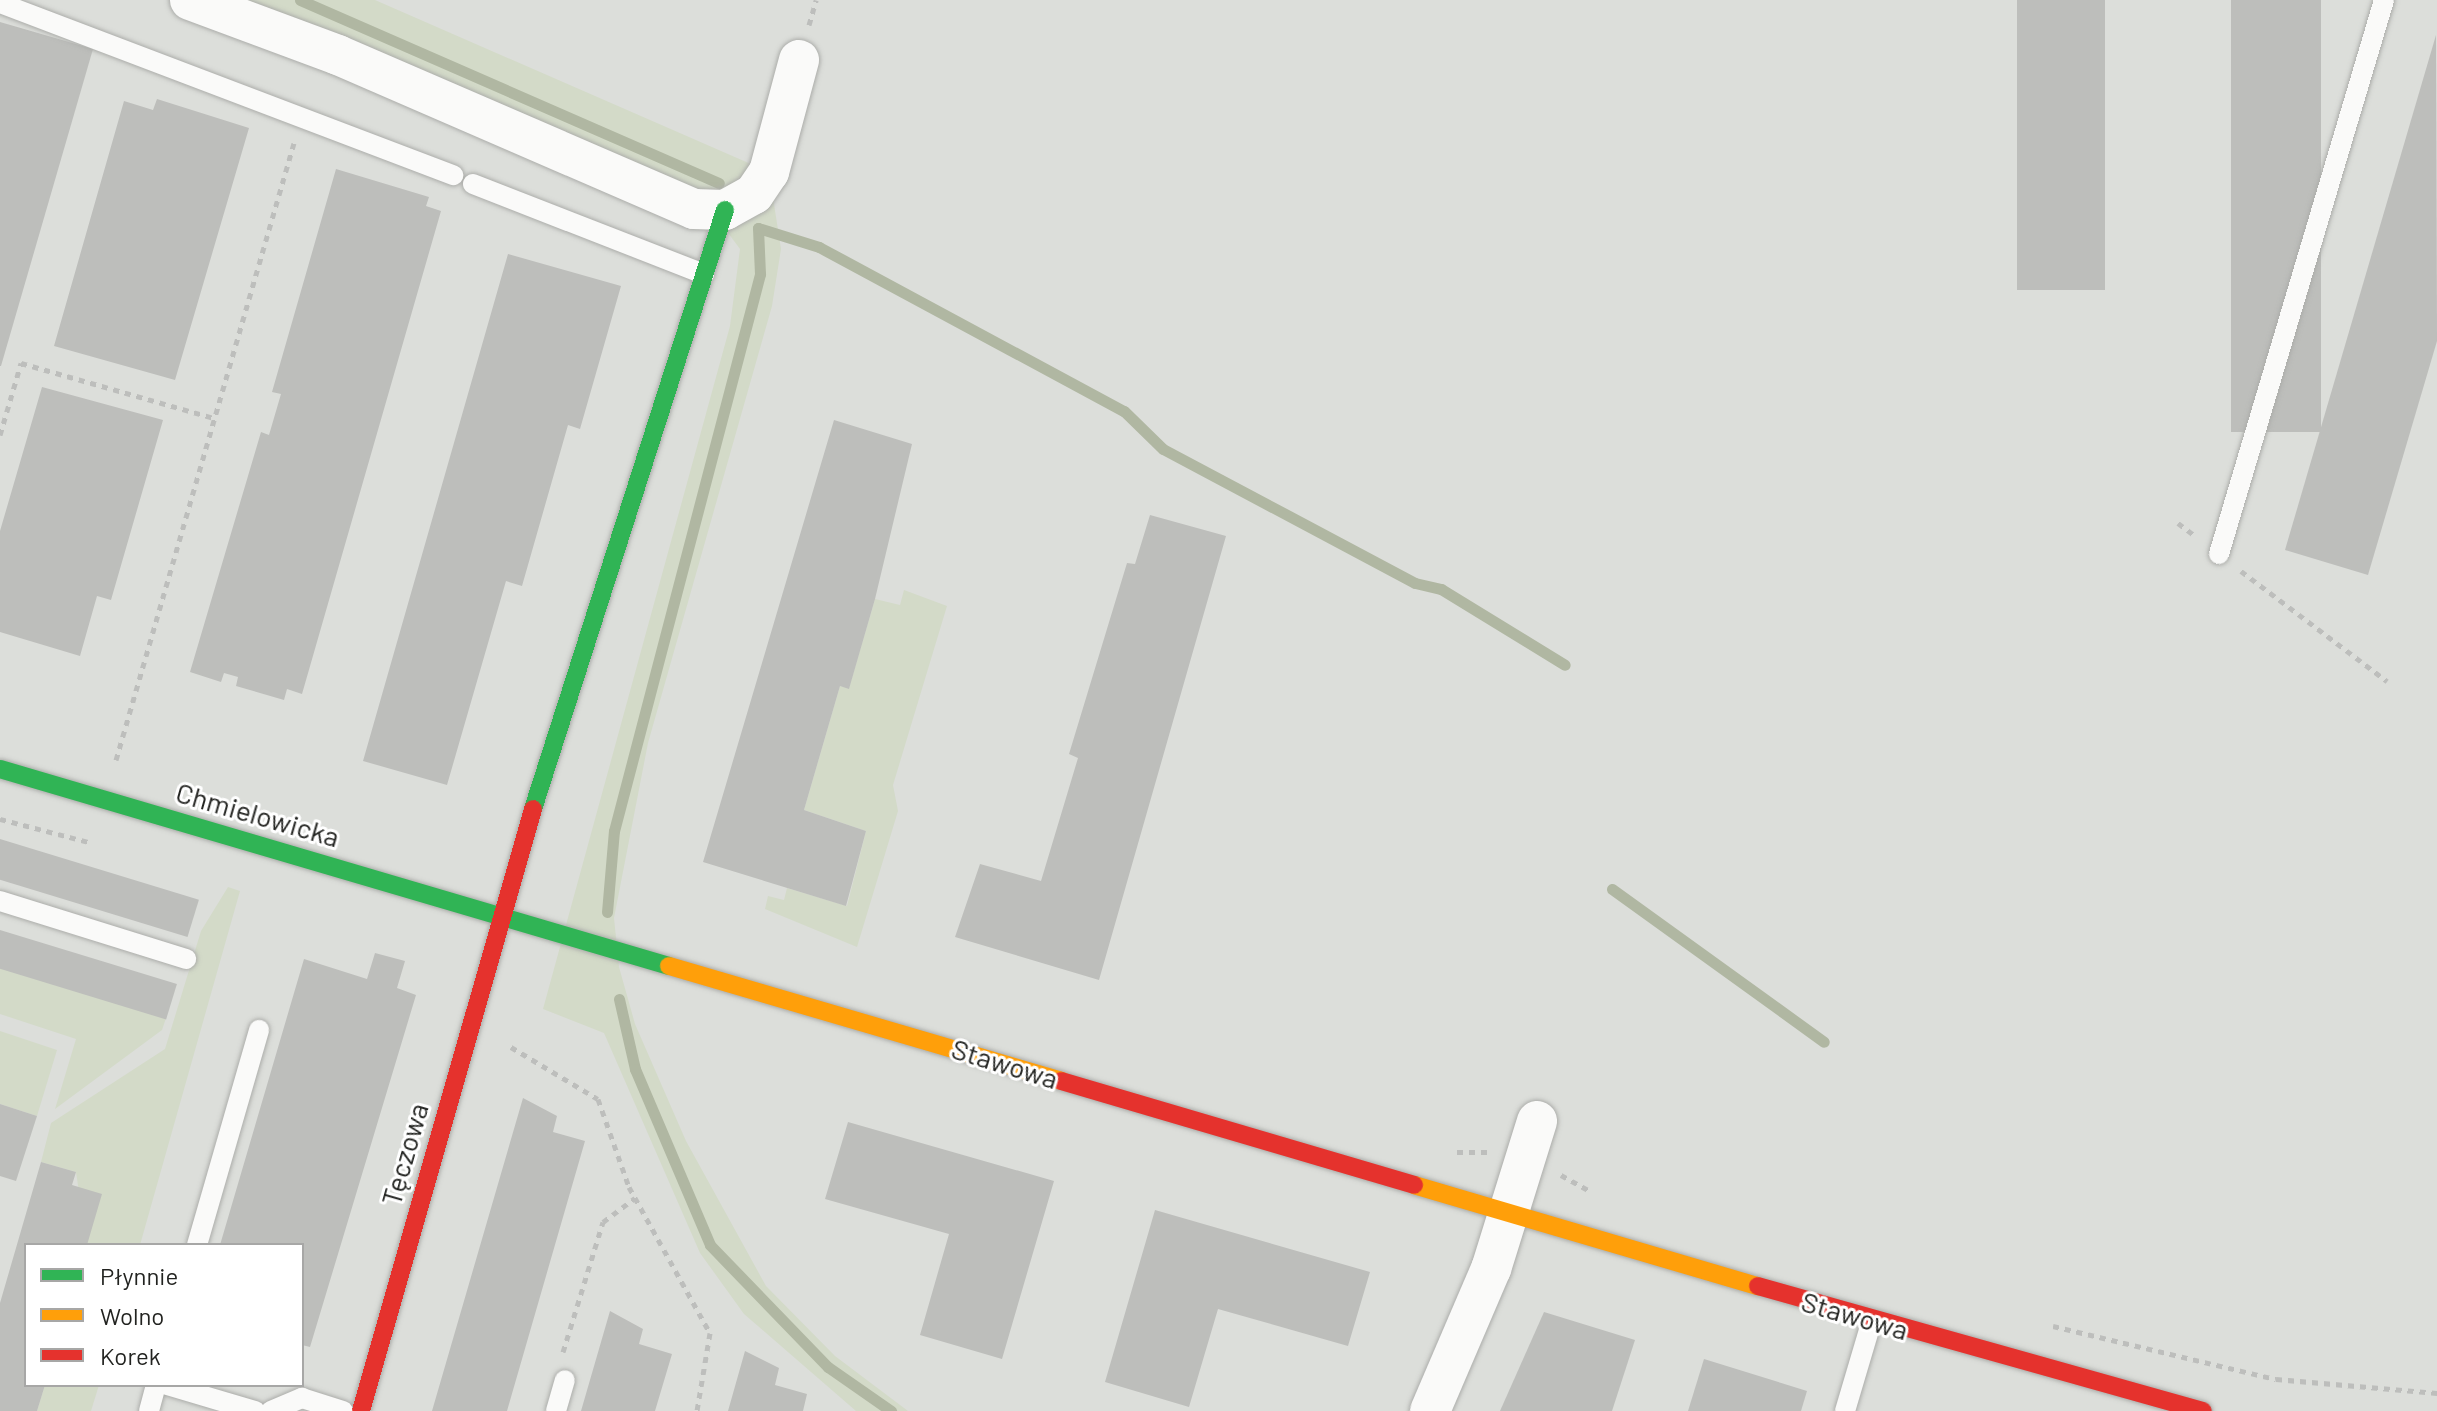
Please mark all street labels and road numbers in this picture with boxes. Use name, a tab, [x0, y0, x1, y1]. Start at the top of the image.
street label: Chmielowicka	[172, 775, 344, 853]
street label: Stawowa	[948, 1031, 1062, 1095]
street label: Tęczowa	[373, 1099, 435, 1209]
street label: Stawowa	[1798, 1284, 1912, 1346]

